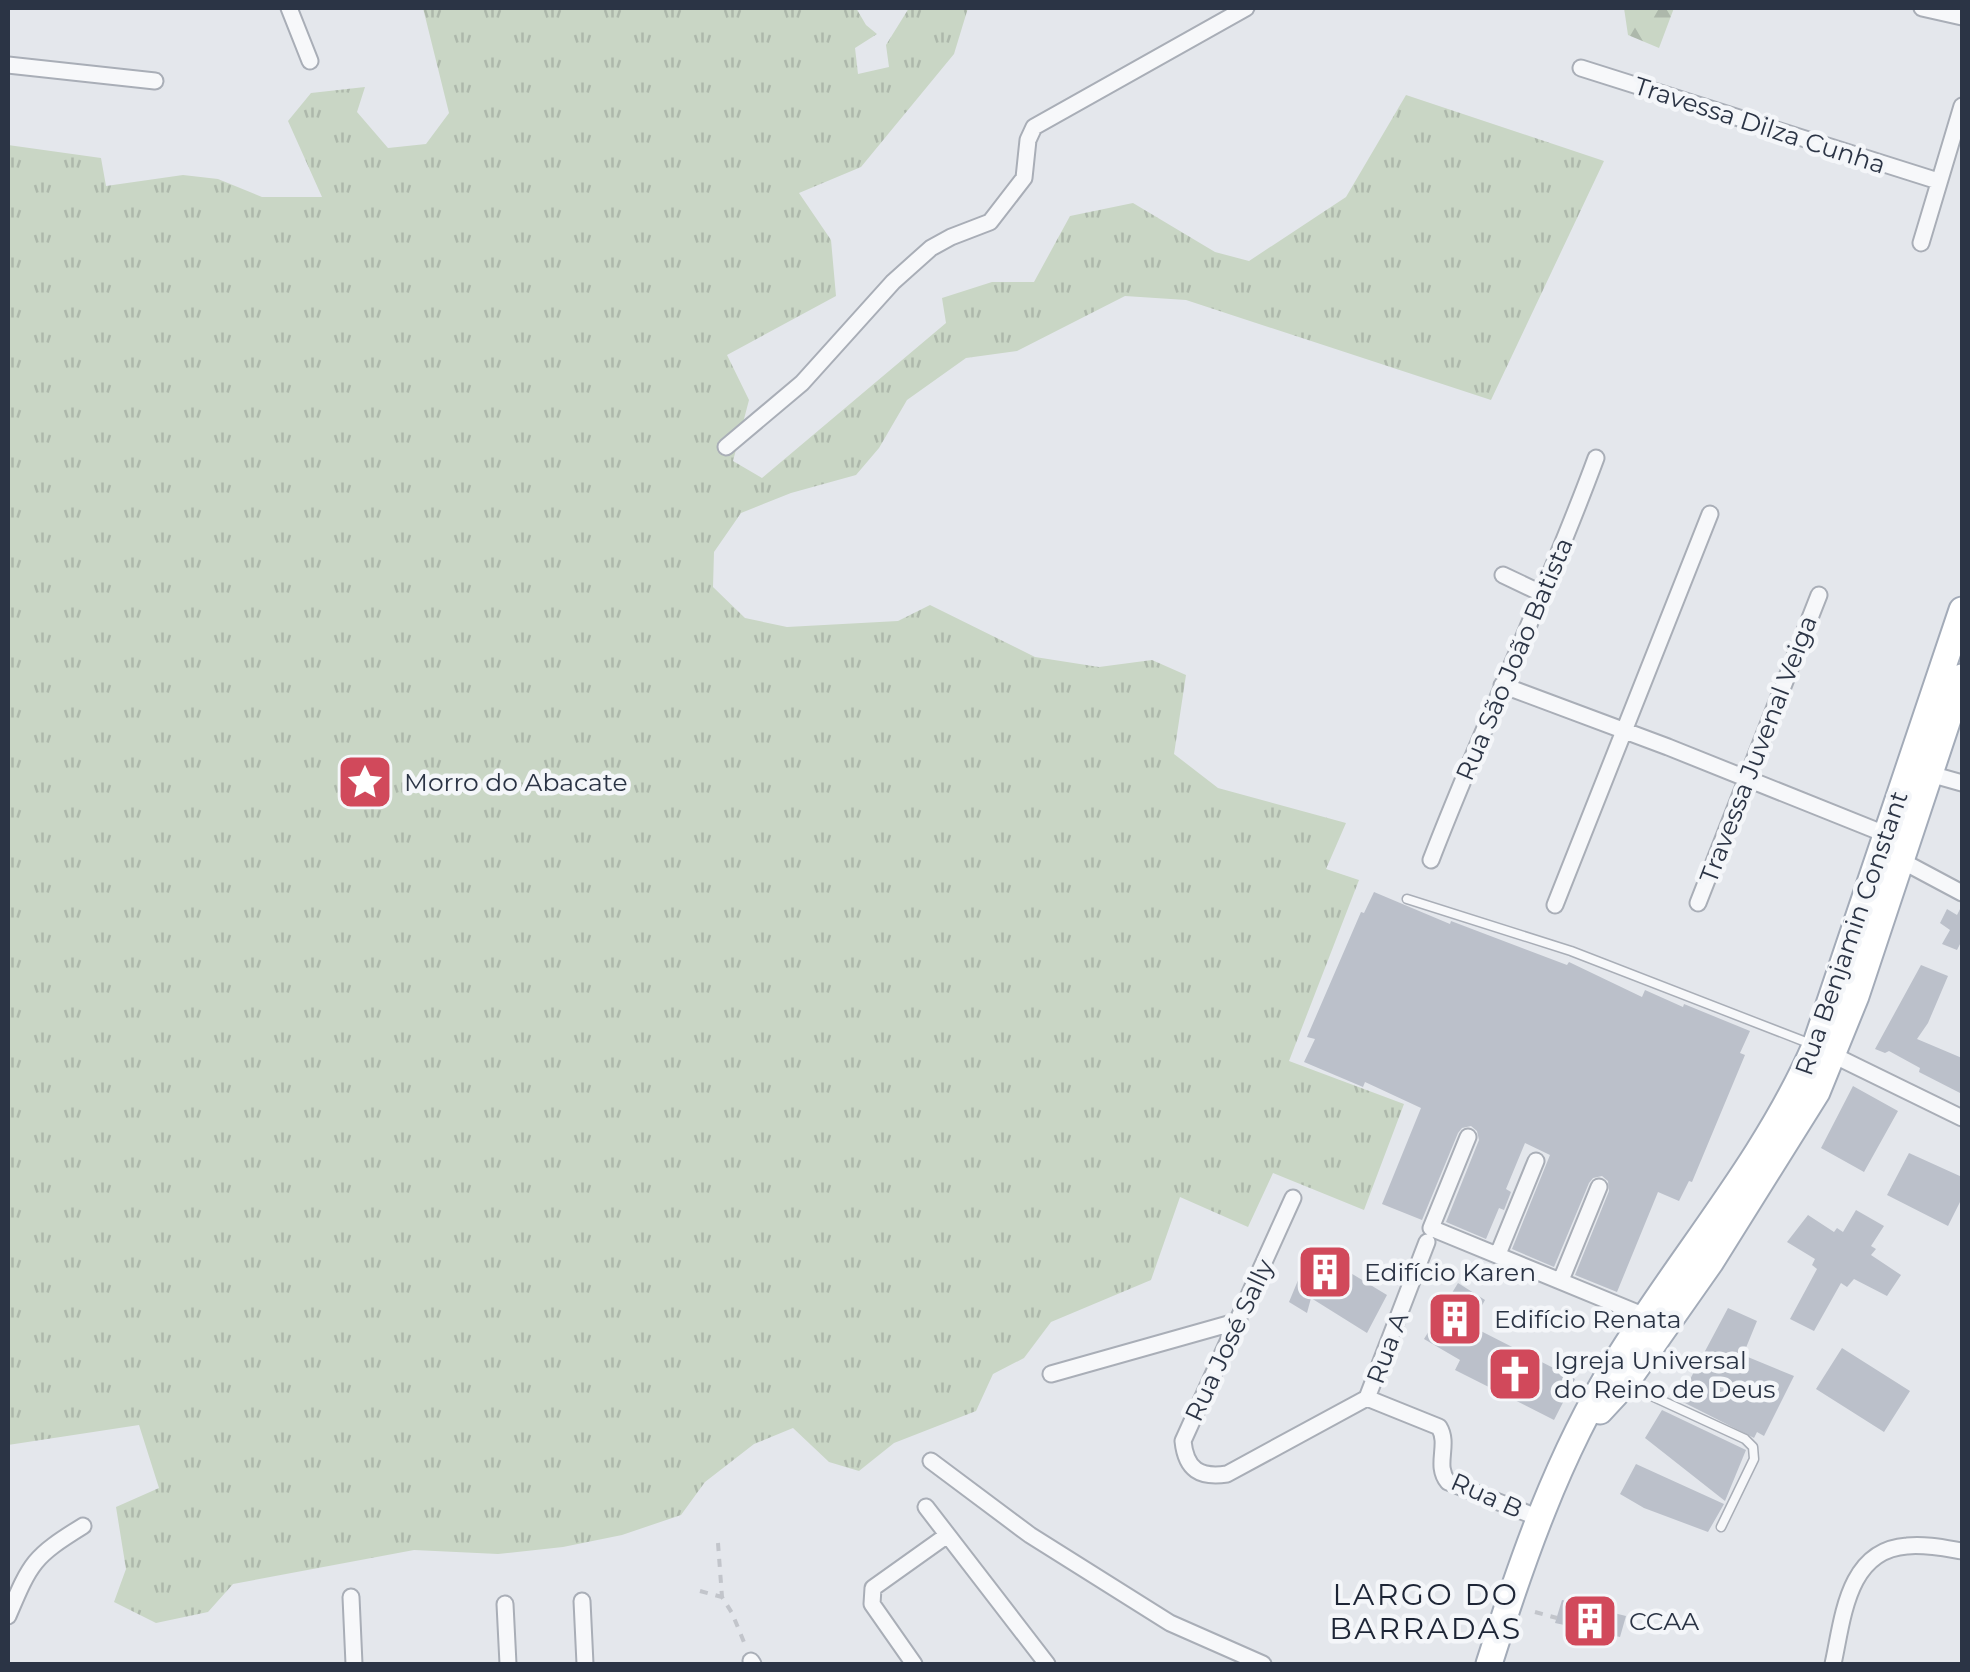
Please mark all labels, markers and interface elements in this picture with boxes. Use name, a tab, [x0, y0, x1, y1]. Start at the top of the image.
street label: Travessa Dilza Cunha	[1631, 70, 1889, 180]
street label: Rua São João Batista	[1449, 533, 1579, 785]
street label: Travessa Juvenal Veiga	[1693, 611, 1823, 887]
place icon: Morro do Abacate	[335, 752, 395, 812]
place label: Morro do Abacate	[404, 767, 628, 797]
street label: Rua Benjamin Constant	[1788, 787, 1914, 1079]
building icon: Edifício Karen	[1295, 1242, 1355, 1302]
street label: Rua José Sally	[1178, 1254, 1280, 1426]
place label: Edifício Karen	[1364, 1257, 1536, 1287]
building icon: Edifício Renata	[1425, 1289, 1485, 1349]
place label: Edifício Renata	[1494, 1304, 1681, 1334]
street label: Rua A	[1360, 1308, 1414, 1388]
church icon: Igreja Universal do Reino de Deus	[1485, 1344, 1545, 1404]
place label: Igreja Universal do Reino de Deus	[1554, 1345, 1776, 1404]
street label: Rua B	[1447, 1466, 1527, 1524]
district label: LARGO DO BARRADAS	[1329, 1576, 1523, 1647]
building icon: CCAA	[1560, 1591, 1620, 1651]
place label: CCAA	[1629, 1606, 1699, 1636]

